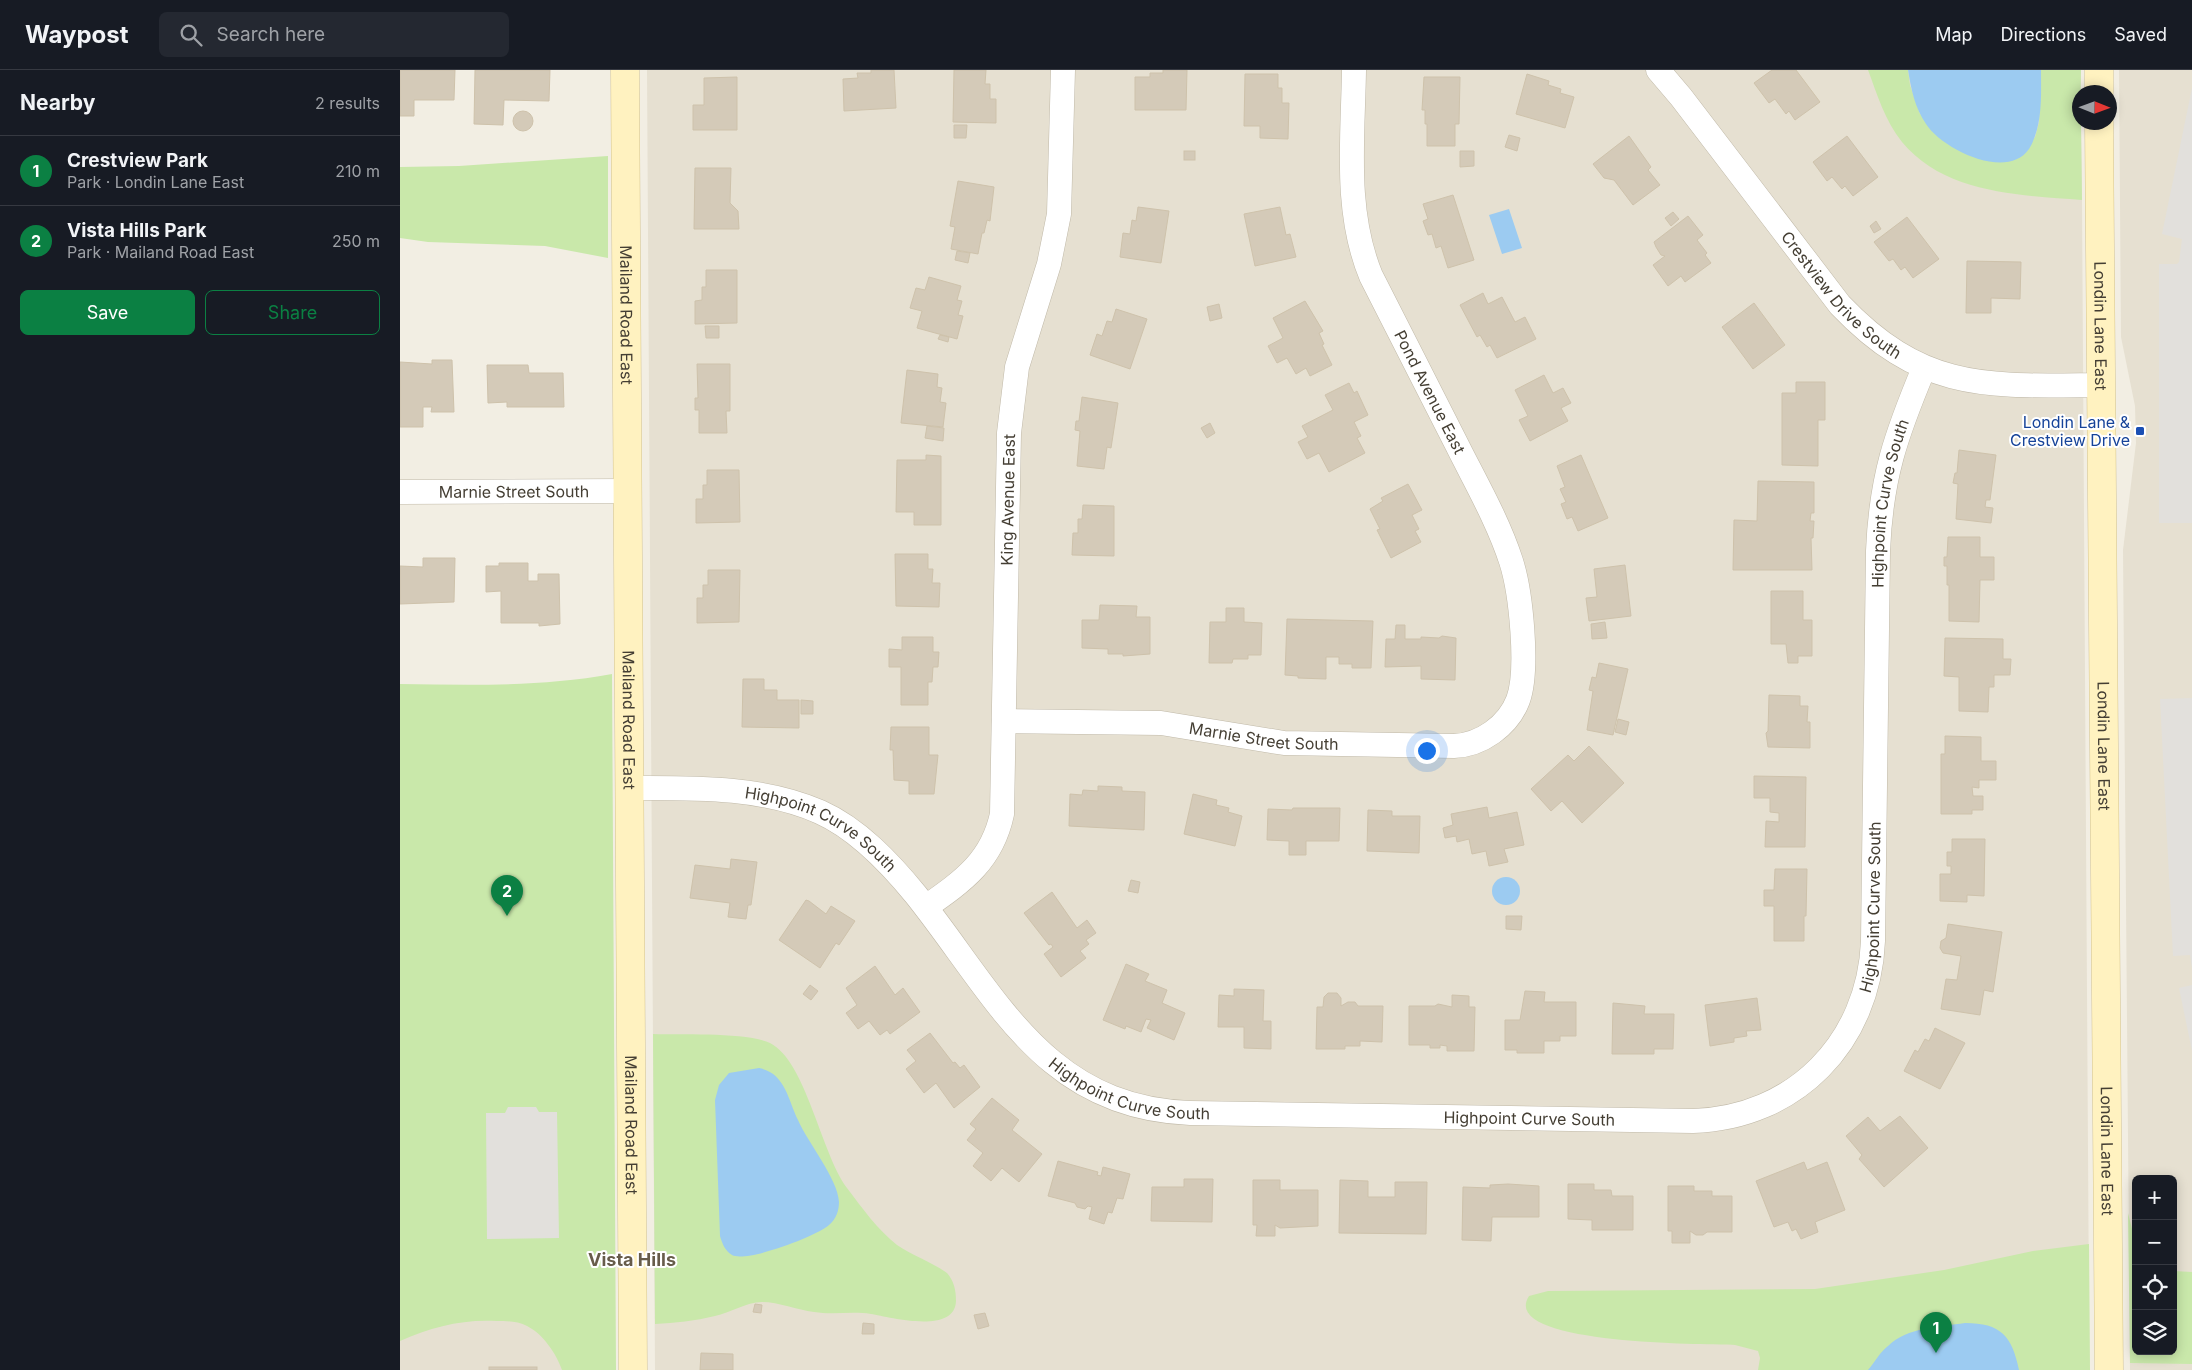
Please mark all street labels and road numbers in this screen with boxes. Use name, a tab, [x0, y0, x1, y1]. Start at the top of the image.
street label: Crestview Drive South	[1777, 227, 1905, 363]
street label: Mailand Road East	[616, 245, 637, 385]
street label: Londin Lane East	[2090, 261, 2111, 391]
street label: Pond Avenue East	[1390, 327, 1470, 457]
street label: Highpoint Curve South	[1868, 416, 1913, 588]
street label: King Avenue East	[997, 434, 1019, 566]
street label: Marnie Street South	[439, 481, 589, 502]
street label: Mailand Road East	[619, 650, 639, 790]
street label: Londin Lane East	[2093, 681, 2115, 811]
street label: Marnie Street South	[1188, 718, 1339, 754]
street label: Highpoint Curve South	[744, 782, 901, 876]
street label: Highpoint Curve South	[1855, 821, 1885, 995]
street label: Highpoint Curve South	[1045, 1053, 1210, 1123]
street label: Mailand Road East	[621, 1055, 642, 1195]
street label: Londin Lane East	[2097, 1086, 2118, 1216]
street label: Highpoint Curve South	[1443, 1107, 1615, 1130]

